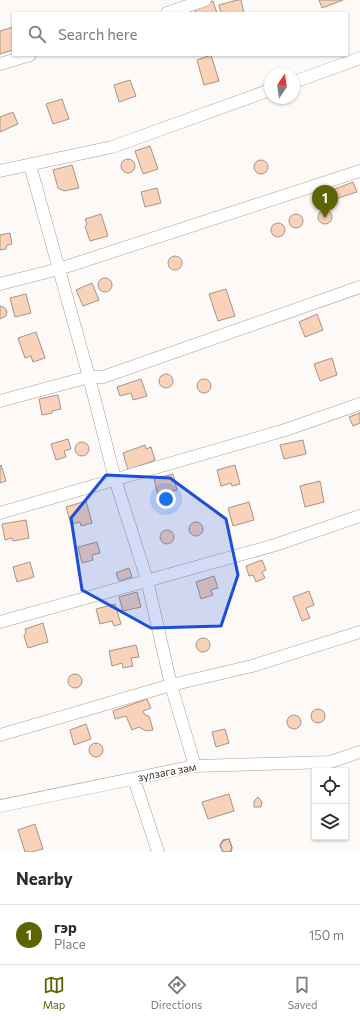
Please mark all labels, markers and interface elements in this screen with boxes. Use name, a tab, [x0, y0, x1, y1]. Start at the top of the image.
search box	[12, 12, 348, 56]
icon: search	[26, 23, 48, 45]
text: Search here	[58, 25, 137, 43]
north arrow	[264, 68, 300, 104]
pin: 1	[312, 185, 338, 218]
your location	[156, 489, 176, 509]
street label: зулзага зам	[136, 759, 197, 784]
map controls	[312, 768, 348, 840]
button: locate	[312, 768, 348, 804]
button: layers	[312, 804, 348, 840]
text: Nearby	[16, 868, 73, 889]
text: гэр	[54, 918, 77, 936]
text: 1	[26, 927, 32, 943]
text: 150 m	[309, 927, 344, 943]
text: Place	[54, 936, 86, 952]
tab: Map	[43, 974, 65, 1011]
tab: Directions	[151, 974, 202, 1011]
tab: Saved	[288, 974, 317, 1011]

